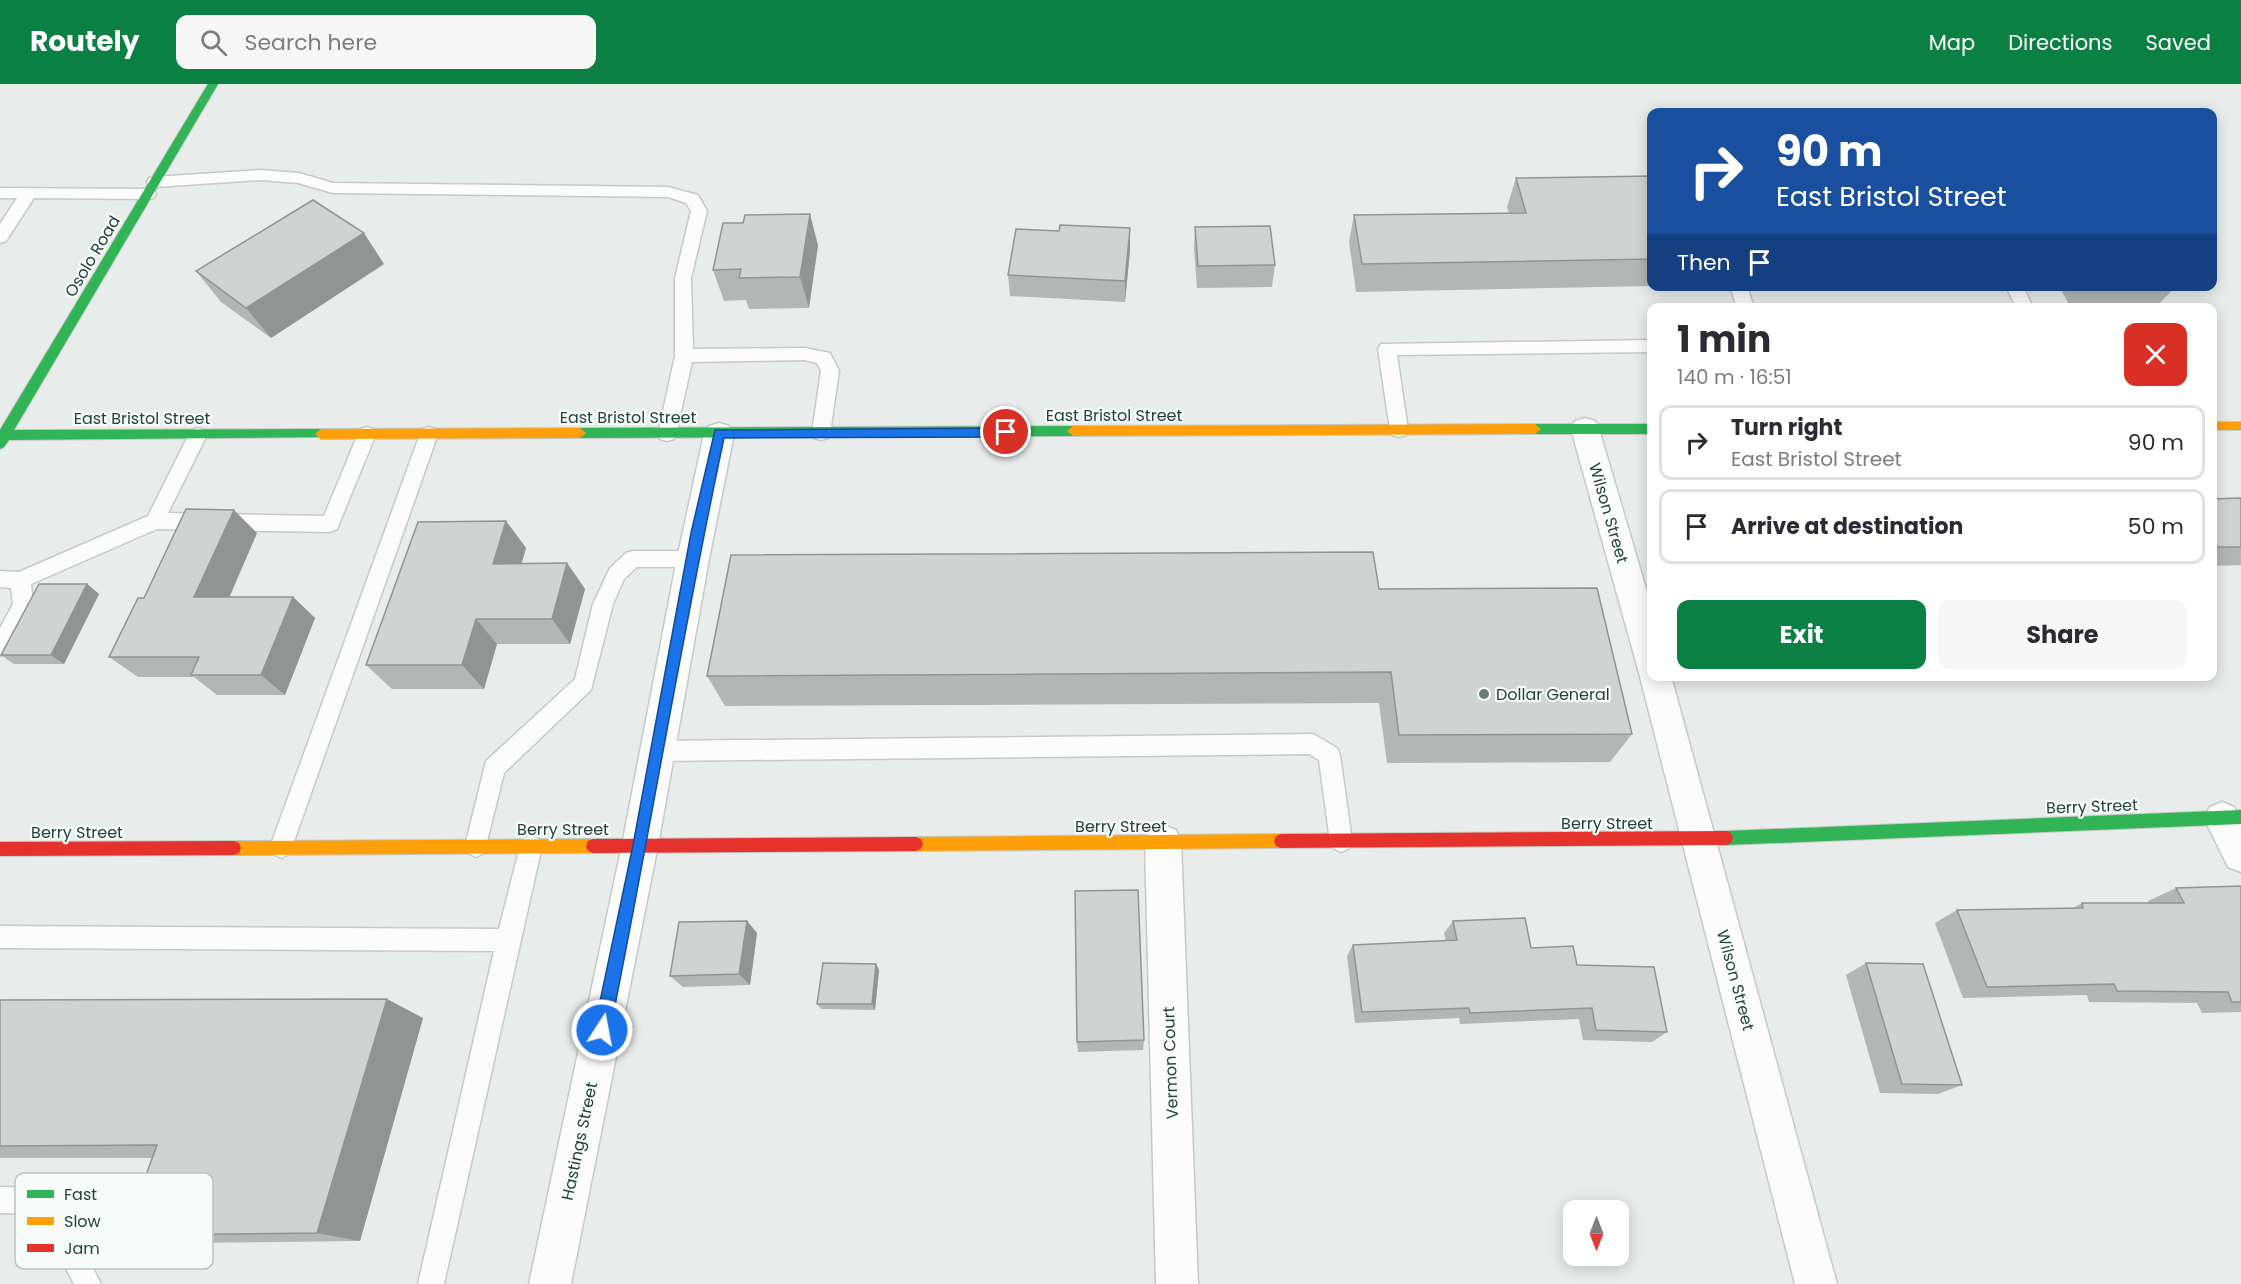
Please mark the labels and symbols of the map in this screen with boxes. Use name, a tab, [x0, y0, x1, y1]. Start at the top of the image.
street label: Osolo Road	[59, 211, 126, 301]
street label: East Bristol Street	[1046, 404, 1183, 427]
street label: East Bristol Street	[560, 406, 697, 429]
pin	[980, 406, 1031, 457]
street label: East Bristol Street	[74, 407, 211, 430]
street label: Wilson Street	[1583, 460, 1634, 566]
place label: Dollar General	[1496, 683, 1610, 706]
marker: Dollar General	[1477, 687, 1491, 701]
street label: Berry Street	[2046, 793, 2138, 820]
street label: Berry Street	[1561, 812, 1653, 835]
street label: Berry Street	[1075, 815, 1167, 838]
street label: Berry Street	[517, 818, 609, 841]
street label: Berry Street	[31, 821, 123, 844]
street label: Wilson Street	[1711, 927, 1760, 1033]
position arrow	[570, 998, 634, 1062]
street label: Vermon Court	[1157, 1006, 1184, 1120]
street label: Hastings Street	[556, 1080, 603, 1202]
legend	[15, 1173, 213, 1269]
text: Fast	[64, 1183, 97, 1206]
north arrow	[1563, 1200, 1629, 1266]
text: Slow	[64, 1210, 101, 1233]
text: Jam	[64, 1237, 100, 1260]

